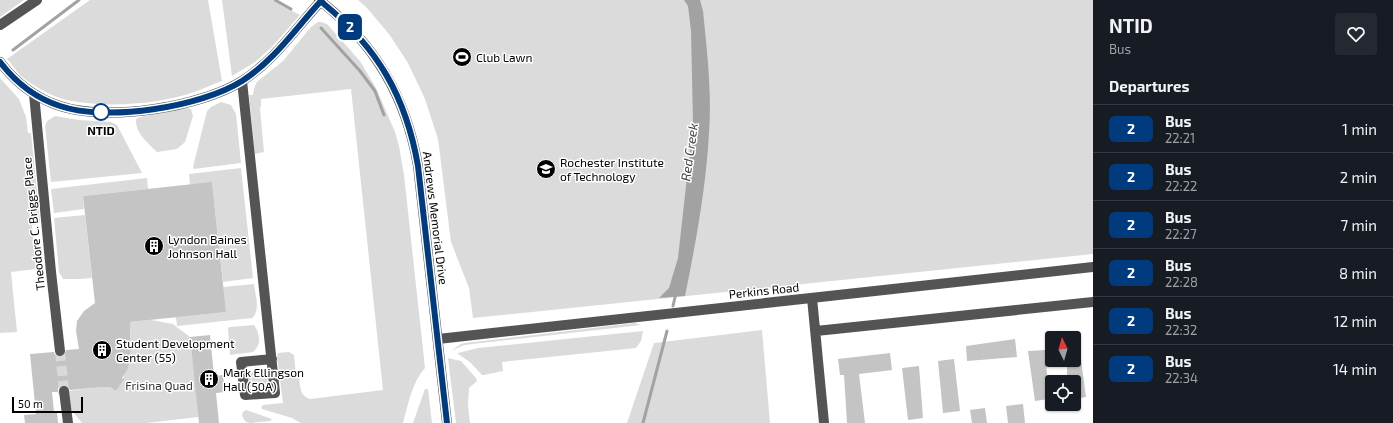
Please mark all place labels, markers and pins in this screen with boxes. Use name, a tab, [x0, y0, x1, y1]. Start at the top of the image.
sports icon: Club Lawn	[451, 46, 473, 68]
place label: Club Lawn	[476, 50, 532, 64]
marker: NTID	[92, 103, 110, 121]
place label: NTID	[87, 123, 115, 137]
place label: Rochester Institute of Technology	[560, 155, 664, 183]
school or university icon: Rochester Institute of Technology	[535, 158, 557, 180]
place label: Lyndon Baines Johnson Hall	[168, 232, 247, 260]
building icon: Lyndon Baines Johnson Hall	[143, 235, 165, 257]
place label: Student Development Center (55)	[116, 336, 235, 364]
building icon: Student Development Center (55)	[91, 339, 113, 361]
place label: Mark Ellingson Hall (50A)	[223, 365, 304, 393]
building icon: Mark Ellingson Hall (50A)	[198, 368, 220, 390]

